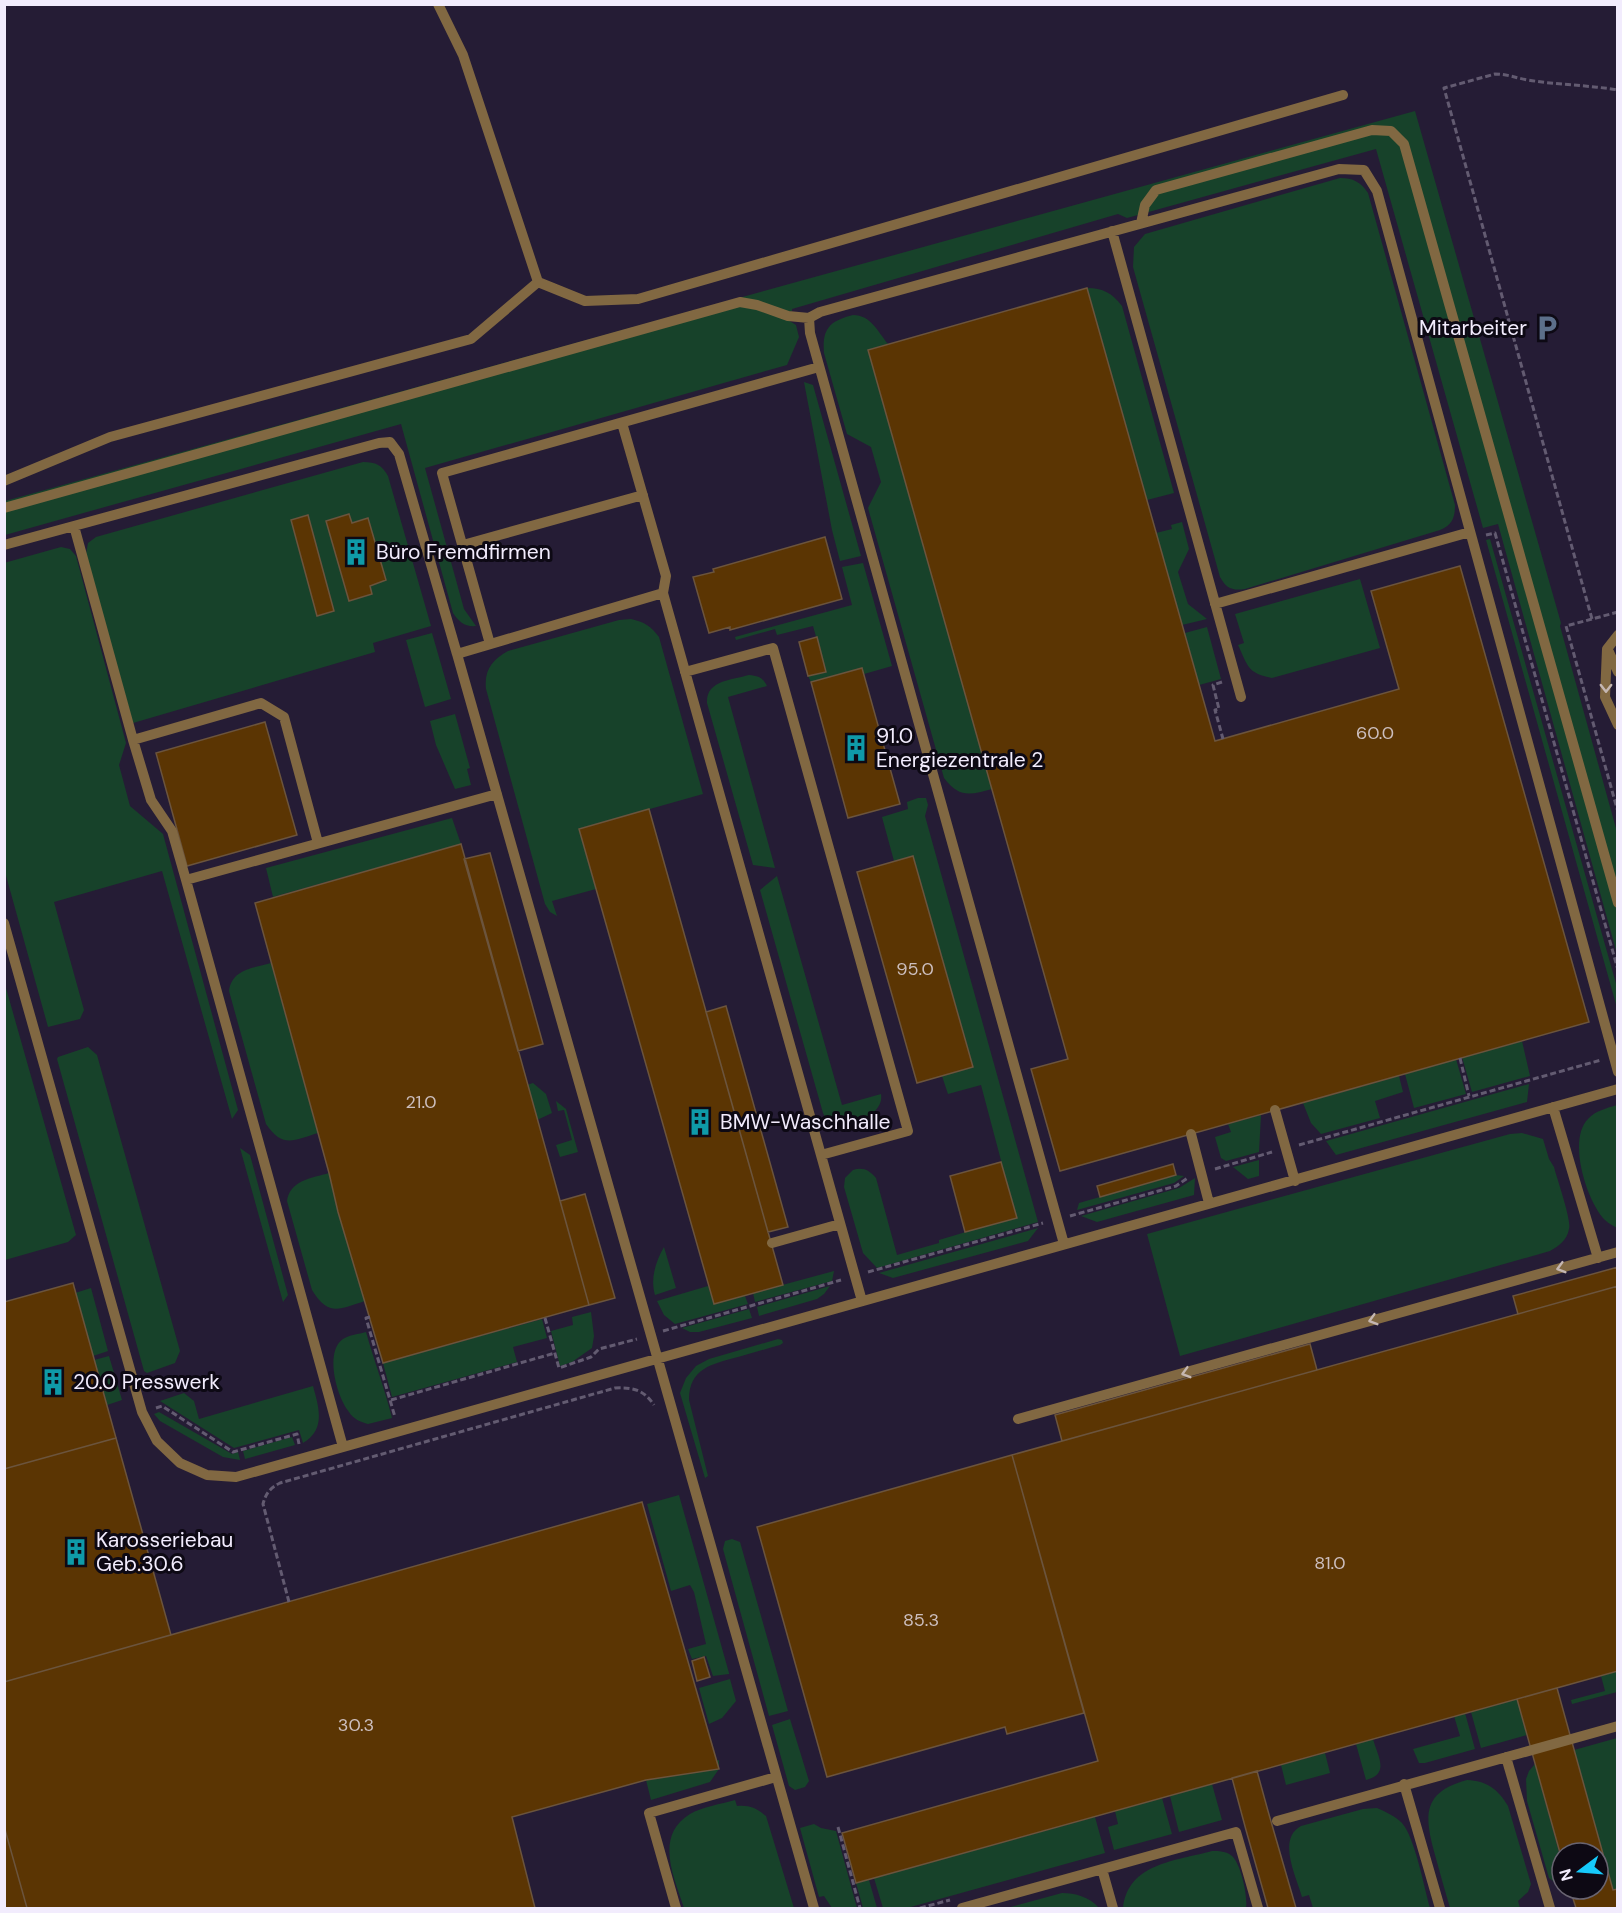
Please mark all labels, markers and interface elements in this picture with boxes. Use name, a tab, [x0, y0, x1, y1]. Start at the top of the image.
parking icon: Mitarbeiter	[1532, 313, 1562, 343]
place label: Mitarbeiter	[1419, 314, 1527, 342]
building icon: Büro Fremdfirmen	[341, 537, 371, 567]
place label: Büro Fremdfirmen	[376, 538, 551, 566]
one-way arrow	[1600, 684, 1612, 693]
house number: 60.0	[1356, 721, 1394, 745]
place label: 91.0 Energiezentrale 2	[876, 722, 1043, 774]
building icon: 91.0 Energiezentrale 2	[841, 733, 871, 763]
house number: 95.0	[896, 957, 934, 981]
house number: 21.0	[405, 1090, 437, 1114]
building icon: BMW-Waschhalle	[685, 1107, 715, 1137]
place label: BMW-Waschhalle	[720, 1108, 891, 1136]
one-way arrow	[1556, 1261, 1567, 1273]
one-way arrow	[1368, 1313, 1379, 1325]
one-way arrow	[1181, 1366, 1191, 1378]
building icon: 20.0 Presswerk	[38, 1367, 68, 1397]
place label: 20.0 Presswerk	[73, 1368, 220, 1396]
place label: Karosseriebau Geb.30.6	[96, 1526, 233, 1578]
building icon: Karosseriebau Geb.30.6	[61, 1537, 91, 1567]
house number: 81.0	[1314, 1551, 1346, 1575]
house number: 85.3	[903, 1608, 939, 1632]
house number: 30.3	[338, 1713, 374, 1737]
north arrow	[1550, 1841, 1610, 1901]
text: N	[1554, 1866, 1578, 1884]

